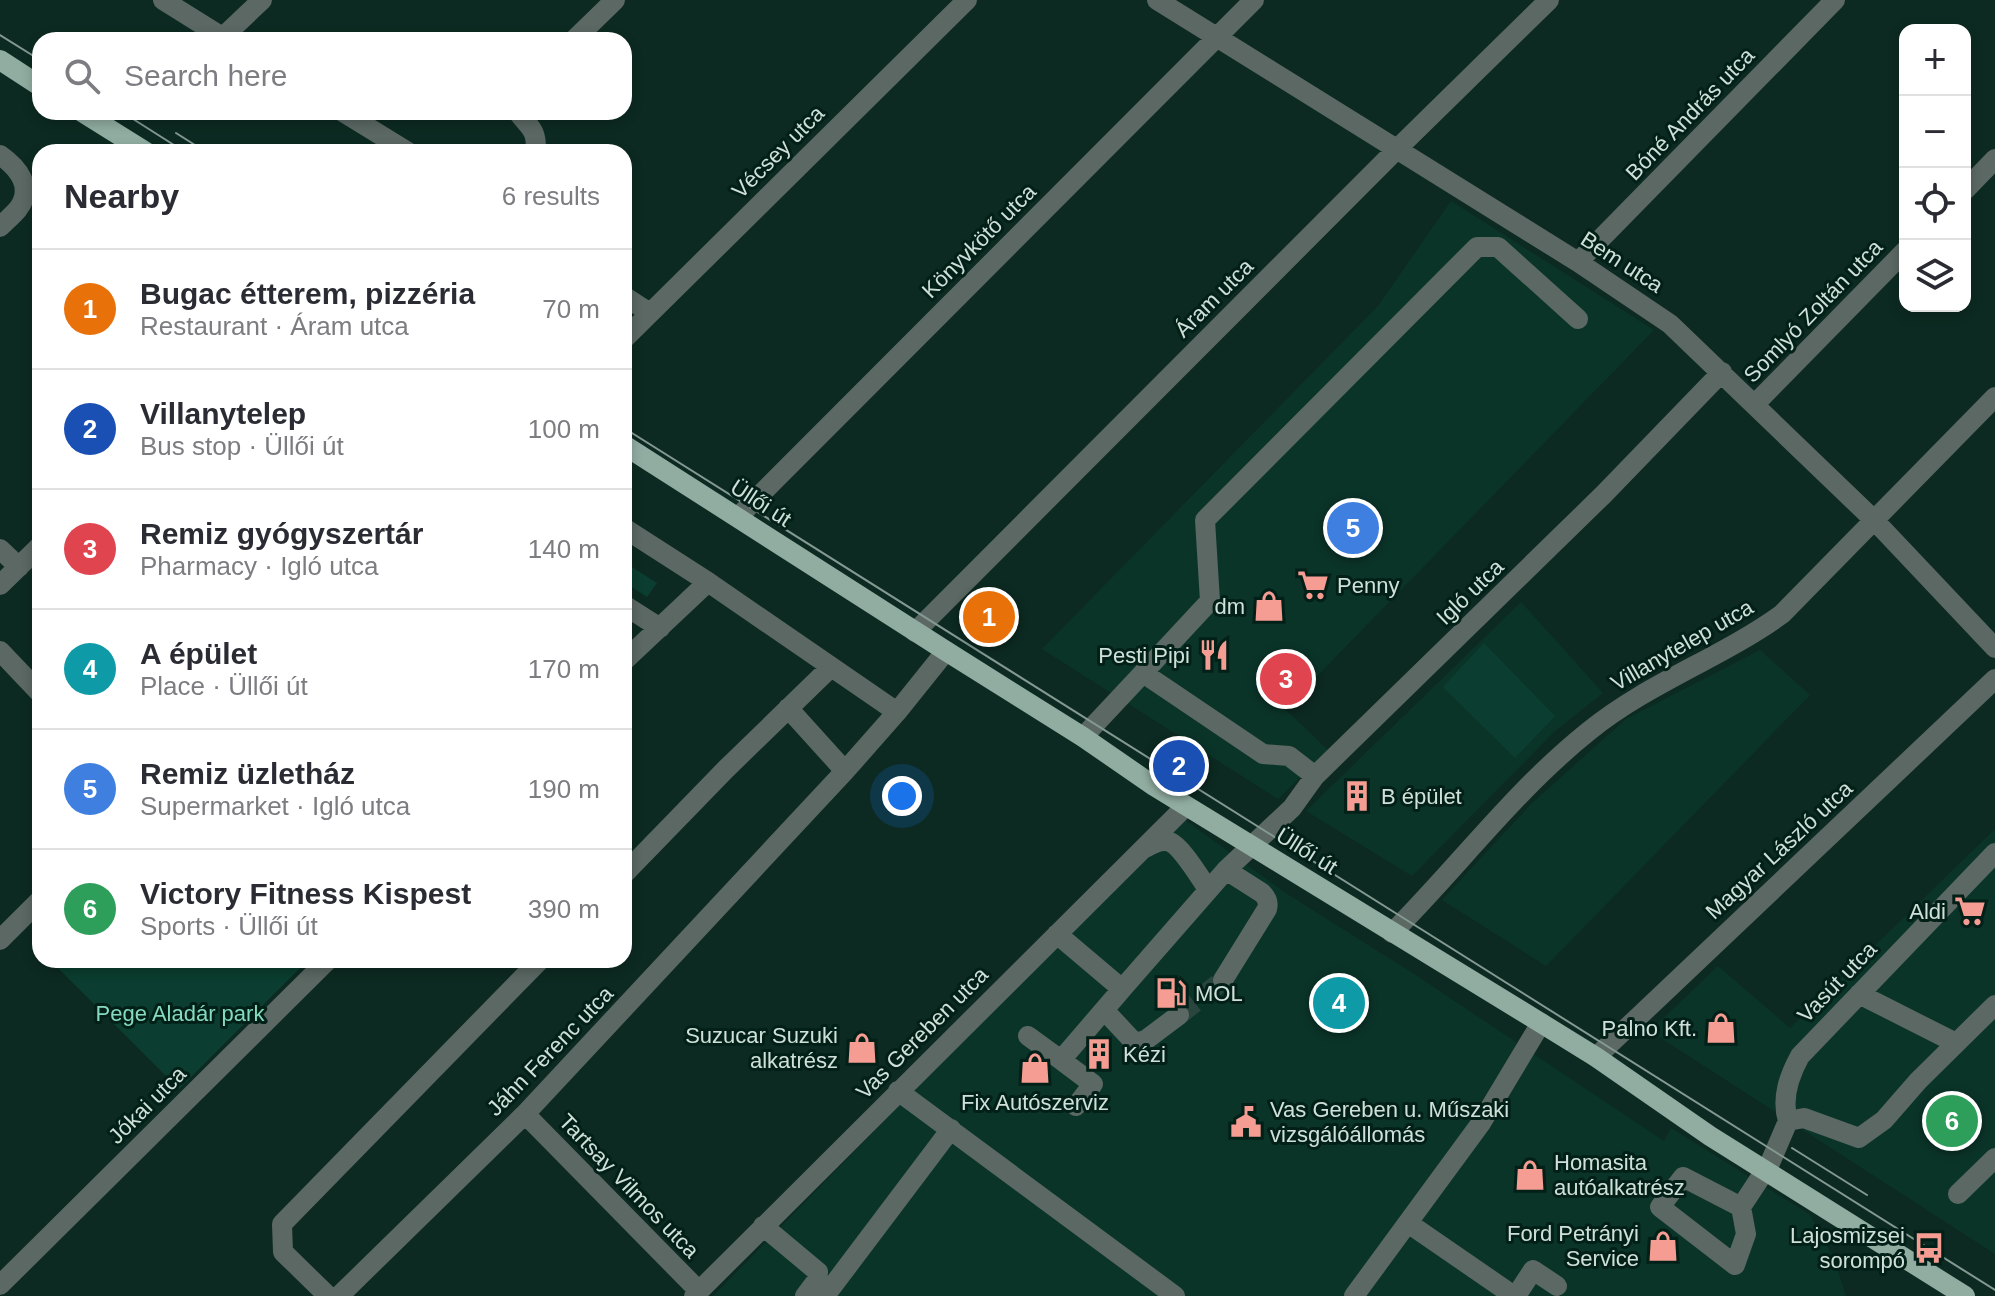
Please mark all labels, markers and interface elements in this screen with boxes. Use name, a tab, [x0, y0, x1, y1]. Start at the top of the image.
map controls	[1899, 24, 1971, 312]
button: +	[1899, 24, 1971, 96]
search box	[32, 32, 632, 120]
street label: Bóné András utca	[1621, 42, 1760, 185]
icon: search	[60, 54, 104, 98]
text: Search here	[124, 59, 287, 92]
button: −	[1899, 96, 1971, 168]
street label: Vécsey utca	[727, 100, 830, 203]
button: locate	[1899, 168, 1971, 240]
text: Nearby	[64, 177, 179, 215]
street label: Könyvkötő utca	[917, 178, 1042, 303]
text: 6 results	[502, 181, 600, 211]
street label: Bem utca	[1576, 226, 1668, 298]
street label: Somlyó Zoltán utca	[1739, 234, 1888, 387]
button: layers	[1899, 240, 1971, 312]
street label: Áram utca	[1170, 253, 1259, 342]
text: Bugac étterem, pizzéria	[140, 277, 475, 310]
text: 1	[83, 294, 97, 324]
text: 70 m	[542, 294, 600, 324]
text: Restaurant · Áram utca	[140, 311, 409, 341]
text: Villanytelep	[140, 397, 306, 430]
text: 2	[83, 414, 97, 444]
text: 100 m	[528, 414, 600, 444]
text: Bus stop · Üllői út	[140, 431, 344, 461]
street label: Üllői út	[726, 474, 796, 532]
pin: 5	[1327, 498, 1379, 558]
text: Remiz gyógyszertár	[140, 517, 423, 550]
text: 3	[83, 534, 97, 564]
text: 140 m	[528, 534, 600, 564]
text: Pharmacy · Igló utca	[140, 551, 378, 581]
street label: Igló utca	[1431, 554, 1509, 630]
supermarket icon: Penny	[1296, 568, 1330, 602]
place label: Penny	[1337, 573, 1399, 598]
pin: 1	[963, 587, 1015, 647]
shop icon: dm	[1252, 589, 1286, 623]
place label: dm	[1214, 594, 1245, 619]
street label: Villanytelep utca	[1607, 594, 1758, 696]
text: A épület	[140, 637, 257, 670]
restaurant icon: Pesti Pipi	[1197, 638, 1231, 672]
place label: Pesti Pipi	[1098, 643, 1190, 668]
pin: 3	[1260, 649, 1312, 709]
text: 4	[83, 654, 97, 684]
text: 170 m	[528, 654, 600, 684]
text: Place · Üllői út	[140, 671, 308, 701]
pin: 2	[1153, 736, 1205, 796]
text: Remiz üzletház	[140, 757, 355, 790]
text: 5	[83, 774, 97, 804]
text: 190 m	[528, 774, 600, 804]
street label: Magyar László utca	[1701, 775, 1858, 924]
your location	[882, 776, 922, 816]
building icon: B épület	[1340, 779, 1374, 813]
place label: B épület	[1381, 784, 1462, 809]
text: Supermarket · Igló utca	[140, 791, 410, 821]
street label: Üllői út	[1272, 823, 1342, 879]
text: Victory Fitness Kispest	[140, 877, 471, 910]
text: 6	[83, 894, 97, 924]
text: 390 m	[528, 894, 600, 924]
supermarket icon: Aldi	[1953, 894, 1987, 928]
place label: Aldi	[1909, 899, 1946, 924]
text: Sports · Üllői út	[140, 911, 318, 941]
street label: Vasút utca	[1792, 936, 1882, 1027]
street label: Vas Gereben utca	[851, 962, 993, 1104]
pin: 4	[1313, 973, 1365, 1033]
fuel station icon: MOL	[1154, 976, 1188, 1010]
street label: Jáhn Ferenc utca	[482, 981, 619, 1121]
place label: MOL	[1195, 981, 1243, 1006]
park label: Pege Aladár park	[96, 1001, 265, 1026]
shop icon: Palno Kft.	[1704, 1011, 1738, 1045]
place label: Palno Kft.	[1602, 1016, 1697, 1041]
place label: Suzucar Suzuki alkatrész	[685, 1023, 838, 1073]
shop icon: Suzucar Suzuki alkatrész	[845, 1031, 879, 1065]
building icon: Kézi	[1082, 1037, 1116, 1071]
place label: Kézi	[1123, 1042, 1166, 1067]
shop icon: Fix Autószerviz	[1018, 1051, 1052, 1085]
street label: Jókai utca	[103, 1061, 191, 1149]
place label: Fix Autószerviz	[961, 1090, 1109, 1115]
pin: 6	[1926, 1091, 1978, 1151]
place label: Vas Gereben u. Műszaki vizsgálóállomás	[1270, 1097, 1509, 1147]
public building icon: Vas Gereben u. Műszaki vizsgálóállomás	[1229, 1105, 1263, 1139]
street label: Tartsay Vilmos utca	[554, 1109, 705, 1264]
place label: Homasita autóalkatrész	[1554, 1150, 1685, 1200]
shop icon: Homasita autóalkatrész	[1513, 1158, 1547, 1192]
place label: Ford Petrányi Service	[1507, 1221, 1639, 1271]
place label: Lajosmizsei sorompó	[1790, 1223, 1905, 1273]
shop icon: Ford Petrányi Service	[1646, 1229, 1680, 1263]
bus stop icon: Lajosmizsei sorompó	[1912, 1231, 1946, 1265]

